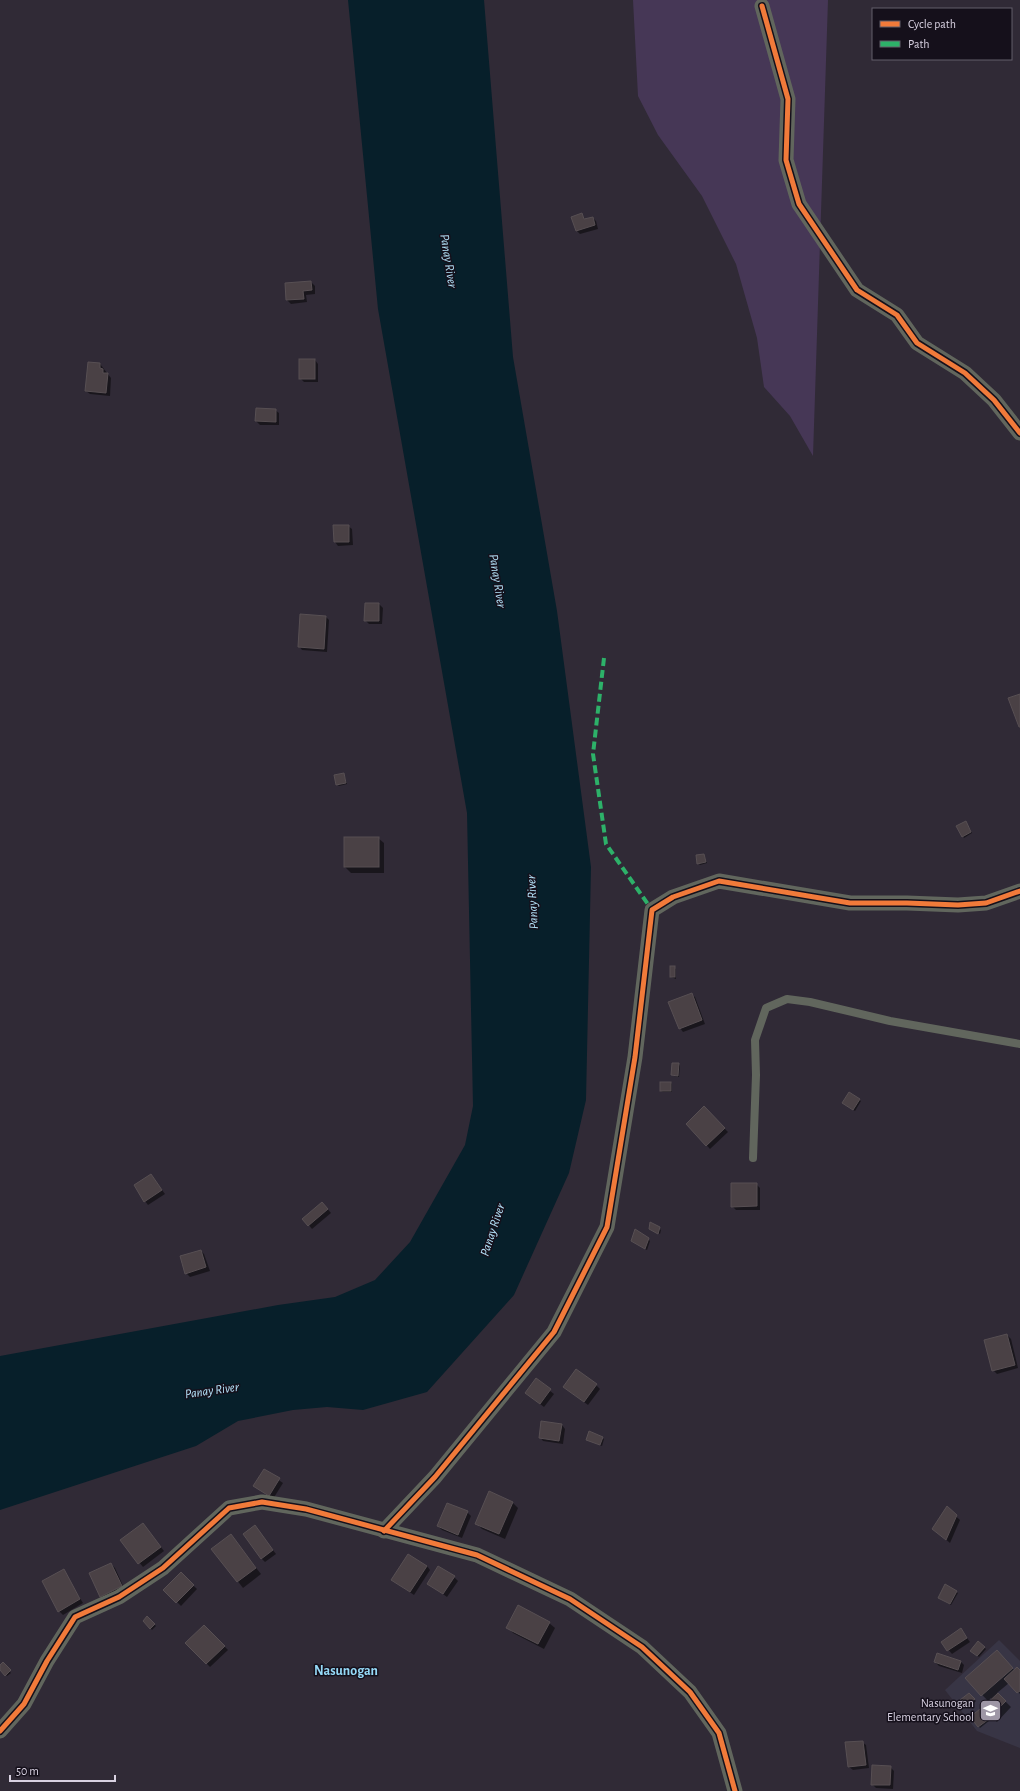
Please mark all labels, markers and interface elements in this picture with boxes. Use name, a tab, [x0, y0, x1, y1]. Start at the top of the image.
legend	[872, 8, 1012, 60]
text: Cycle path	[908, 18, 956, 31]
text: Path	[908, 38, 930, 50]
water label: Panay River	[437, 233, 459, 290]
water label: Panay River	[486, 553, 508, 610]
water label: Panay River	[525, 874, 541, 930]
water label: Panay River	[478, 1201, 508, 1258]
water label: Panay River	[184, 1381, 241, 1401]
district label: Nasunogan	[314, 1664, 378, 1678]
place label: Nasunogan Elementary School	[887, 1697, 974, 1724]
school or university icon: Nasunogan Elementary School	[977, 1697, 1003, 1723]
scale bar	[10, 1757, 115, 1783]
text: 50 m	[16, 1765, 39, 1777]

